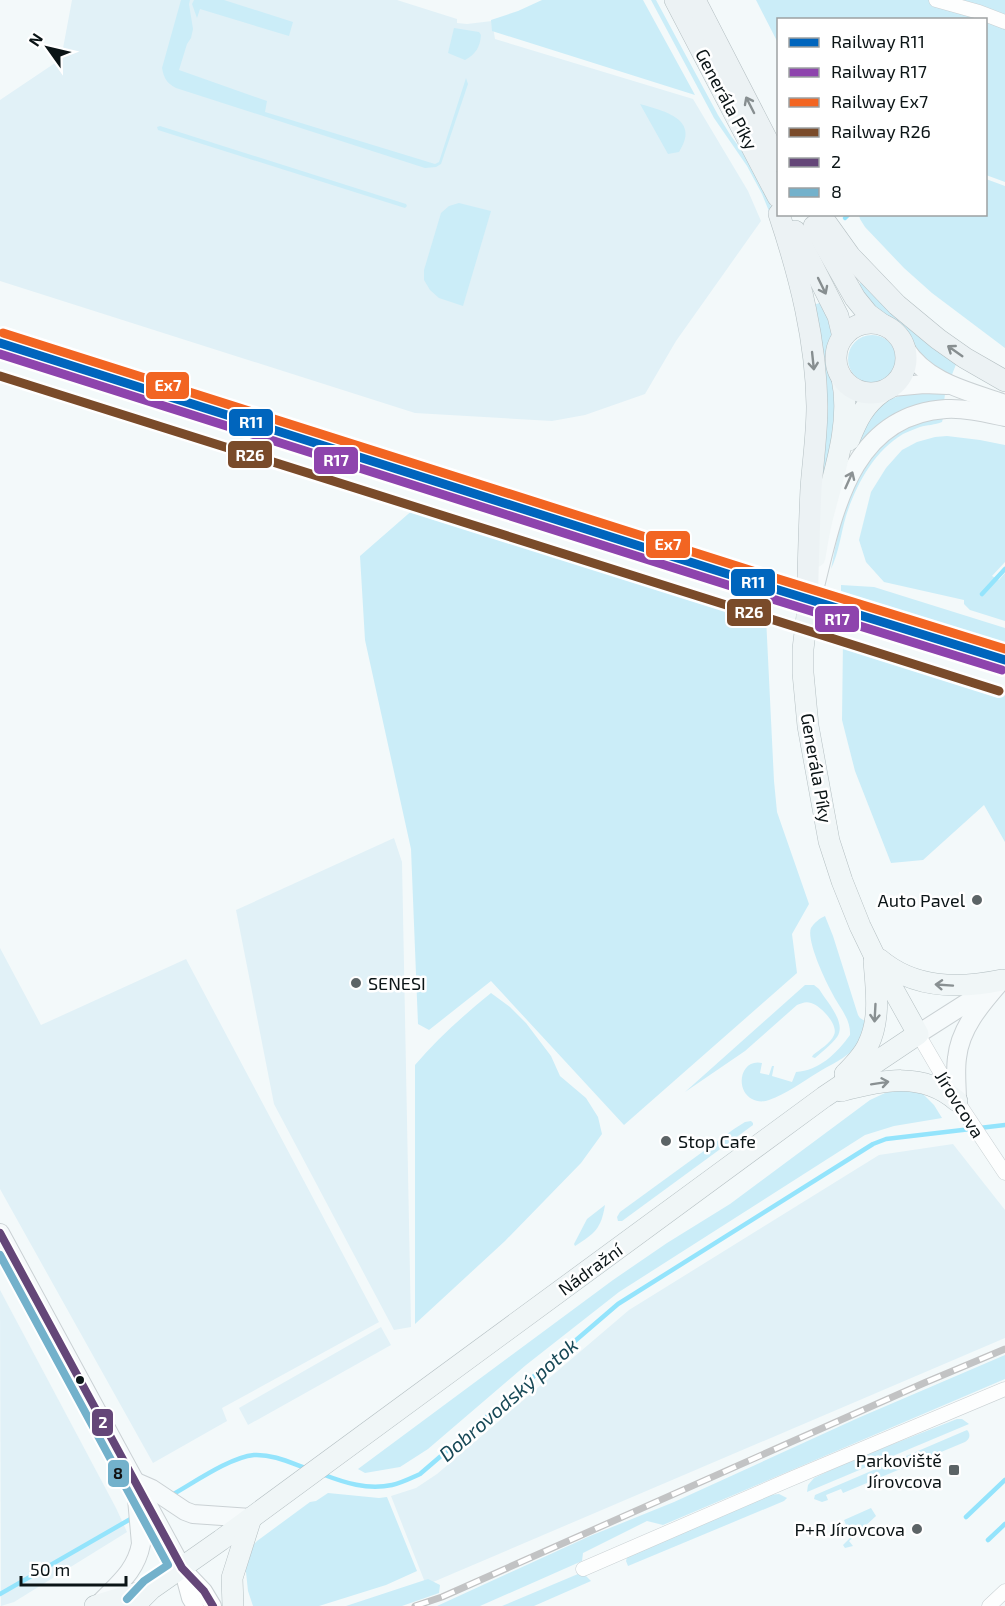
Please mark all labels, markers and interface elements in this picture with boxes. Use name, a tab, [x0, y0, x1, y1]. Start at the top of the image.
north arrow	[18, 18, 78, 78]
legend	[777, 18, 987, 216]
text: N	[24, 29, 46, 49]
text: Railway R11	[831, 30, 925, 52]
street label: Generála Píky	[691, 45, 763, 154]
text: Railway R17	[831, 60, 927, 82]
text: Railway Ex7	[831, 90, 928, 112]
one-way arrow	[744, 97, 755, 115]
text: Railway R26	[831, 120, 931, 142]
text: 2	[831, 150, 841, 172]
text: 8	[831, 180, 842, 202]
one-way arrow	[817, 276, 829, 294]
one-way arrow	[947, 345, 964, 357]
one-way arrow	[808, 351, 819, 371]
line badge: Ex7	[145, 371, 190, 400]
text: Ex7	[155, 375, 182, 394]
line badge: R11	[228, 408, 274, 437]
text: R11	[239, 412, 263, 431]
line badge: R26	[227, 440, 273, 469]
text: R26	[235, 445, 265, 464]
line badge: R17	[313, 446, 359, 475]
text: R17	[323, 450, 349, 469]
one-way arrow	[843, 471, 855, 489]
line badge: Ex7	[645, 530, 691, 559]
text: Ex7	[655, 534, 682, 553]
line badge: R11	[730, 568, 776, 597]
text: R11	[741, 572, 765, 591]
line badge: R26	[726, 598, 772, 627]
text: R26	[734, 602, 764, 621]
line badge: R17	[814, 605, 860, 633]
text: R17	[824, 609, 850, 628]
street label: Generála Píky	[797, 711, 838, 825]
place label: Auto Pavel	[878, 889, 966, 911]
marker: Auto Pavel	[970, 893, 984, 907]
place label: SENESI	[368, 972, 426, 994]
marker: SENESI	[349, 976, 363, 990]
one-way arrow	[935, 979, 955, 990]
one-way arrow	[870, 1003, 881, 1023]
street label: Jírovcova	[931, 1066, 989, 1142]
one-way arrow	[870, 1077, 890, 1088]
place label: Stop Cafe	[678, 1130, 756, 1152]
marker: Stop Cafe	[659, 1134, 673, 1148]
street label: Nádražní	[554, 1238, 627, 1300]
water label: Dobrovodský potok	[434, 1332, 583, 1467]
unlabelled marker	[74, 1374, 86, 1386]
line badge: 2	[91, 1408, 114, 1437]
text: 2	[98, 1412, 108, 1431]
place label: Parkoviště Jírovcova	[856, 1449, 942, 1492]
line badge: 8	[107, 1459, 130, 1488]
text: 8	[113, 1463, 123, 1482]
marker: Parkoviště Jírovcova	[947, 1463, 961, 1477]
place label: P+R Jírovcova	[794, 1518, 905, 1540]
marker: P+R Jírovcova	[910, 1522, 924, 1536]
scale bar	[21, 1549, 126, 1587]
text: 50 m	[30, 1558, 70, 1580]

